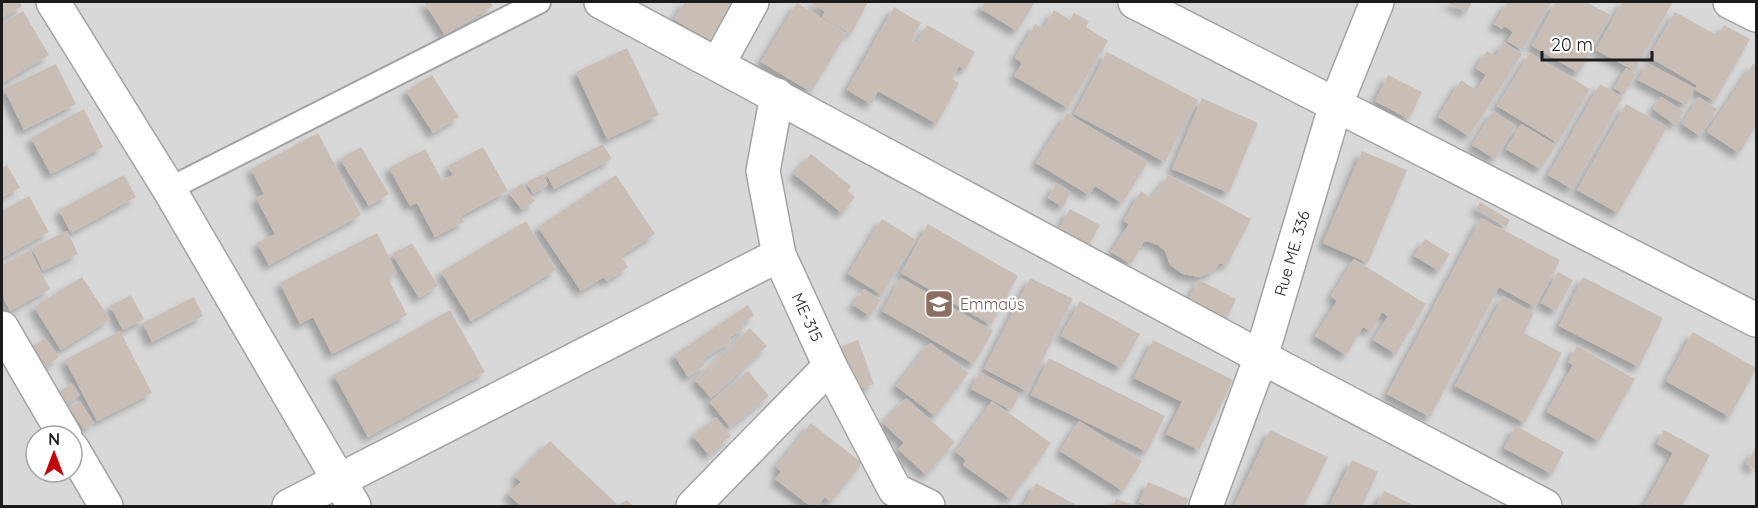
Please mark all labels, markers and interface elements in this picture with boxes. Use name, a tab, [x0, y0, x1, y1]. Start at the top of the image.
scale bar	[1542, 24, 1652, 62]
text: 20 m	[1551, 33, 1593, 56]
street label: Rue ME. 336	[1270, 208, 1314, 298]
school or university icon: Emmaüs	[923, 288, 955, 320]
street label: ME-315	[788, 289, 827, 345]
place label: Emmaüs	[960, 294, 1024, 314]
north arrow	[24, 424, 84, 484]
text: N	[48, 429, 60, 449]

